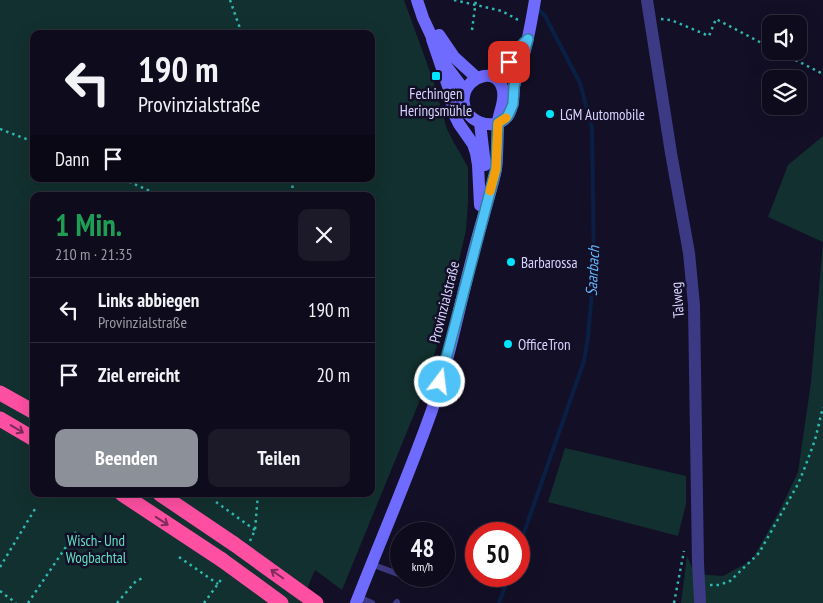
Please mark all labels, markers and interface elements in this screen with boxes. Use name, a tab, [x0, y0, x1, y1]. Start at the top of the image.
map controls	[762, 15, 807, 115]
button: sound	[762, 15, 807, 60]
pin	[488, 41, 530, 83]
text: 190 m	[138, 46, 219, 92]
icon: arrive	[495, 48, 523, 76]
icon: left	[55, 50, 120, 115]
marker: Fechingen Heringsmühle	[430, 70, 442, 82]
button: layers	[762, 70, 807, 115]
place label: Fechingen Heringsmühle	[400, 84, 472, 120]
text: Provinzialstraße	[138, 90, 260, 118]
place label: LGM Automobile	[560, 105, 645, 124]
marker: LGM Automobile	[544, 108, 556, 120]
icon: arrive	[99, 145, 127, 173]
text: Dann	[55, 147, 89, 171]
text: 1 Min.	[55, 205, 122, 244]
button: close	[298, 209, 350, 261]
text: 210 m · 21:35	[55, 244, 133, 264]
water label: Saarbach	[581, 245, 603, 297]
place label: Barbarossa	[521, 253, 577, 272]
marker: Barbarossa	[505, 256, 517, 268]
street label: Provinzialstraße	[425, 259, 463, 345]
street label: Talweg	[666, 281, 688, 319]
text: Links abbiegen	[98, 288, 199, 312]
icon: left	[55, 296, 83, 324]
text: 190 m	[308, 298, 350, 322]
text: Provinzialstraße	[98, 312, 187, 332]
place label: OfficeTron	[518, 335, 571, 354]
marker: OfficeTron	[502, 338, 514, 350]
position arrow	[413, 355, 465, 407]
icon: arrive	[55, 361, 83, 389]
text: Ziel erreicht	[98, 363, 180, 387]
text: 20 m	[317, 363, 350, 387]
one-way arrow	[9, 424, 23, 434]
button: Beenden	[55, 429, 198, 487]
button: Teilen	[208, 429, 350, 487]
one-way arrow	[155, 516, 169, 526]
speed limit sign: 50	[465, 522, 530, 587]
park label: Wisch- Und Wogbachtal	[66, 531, 127, 567]
text: 48	[411, 532, 434, 564]
text: km/h	[412, 559, 433, 574]
one-way arrow	[270, 569, 284, 579]

